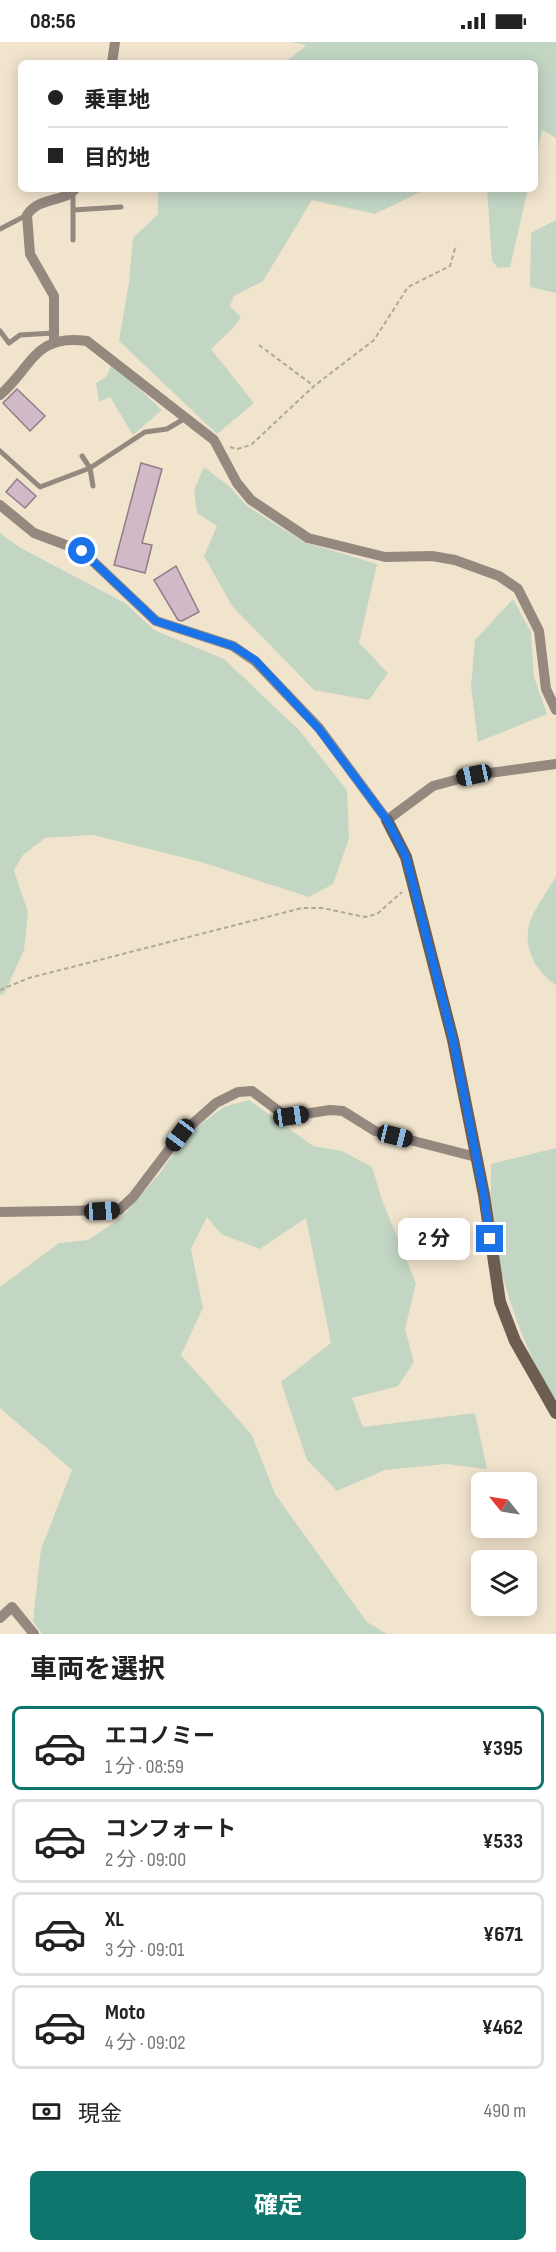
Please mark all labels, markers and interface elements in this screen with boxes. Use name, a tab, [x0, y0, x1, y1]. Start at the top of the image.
text: 08:56	[30, 8, 76, 35]
text: 乗車地	[84, 87, 150, 114]
text: 目的地	[84, 145, 150, 172]
route start	[68, 537, 95, 564]
car	[455, 762, 493, 788]
car	[272, 1105, 310, 1127]
car	[162, 1115, 198, 1155]
car	[375, 1123, 415, 1149]
car	[84, 1201, 120, 1221]
callout: 2 分	[397, 1218, 469, 1260]
route end	[476, 1225, 503, 1252]
text: 2 分	[418, 1227, 450, 1251]
north arrow	[471, 1472, 537, 1538]
map controls	[471, 1472, 537, 1616]
button: layers	[471, 1550, 537, 1616]
text: 車両を選択	[30, 1654, 165, 1686]
icon: car	[33, 1721, 87, 1775]
text: エコノミー	[105, 1723, 215, 1750]
text: ¥395	[482, 1735, 523, 1762]
text: 1 分 · 08:59	[105, 1755, 184, 1779]
icon: car	[33, 1814, 87, 1868]
text: コンフォート	[105, 1816, 236, 1843]
text: ¥533	[482, 1828, 523, 1855]
text: 2 分 · 09:00	[105, 1848, 186, 1872]
text: XL	[105, 1906, 124, 1933]
icon: car	[33, 1907, 87, 1961]
text: ¥671	[483, 1921, 523, 1948]
text: 3 分 · 09:01	[105, 1938, 184, 1962]
text: Moto	[105, 1999, 145, 2026]
icon: car	[33, 2000, 87, 2054]
text: ¥462	[482, 2014, 523, 2041]
text: 4 分 · 09:02	[105, 2031, 186, 2055]
icon: cash	[30, 2095, 63, 2128]
text: 490 m	[484, 2099, 526, 2123]
text: 現金	[78, 2101, 122, 2128]
button: 確定	[30, 2171, 526, 2240]

